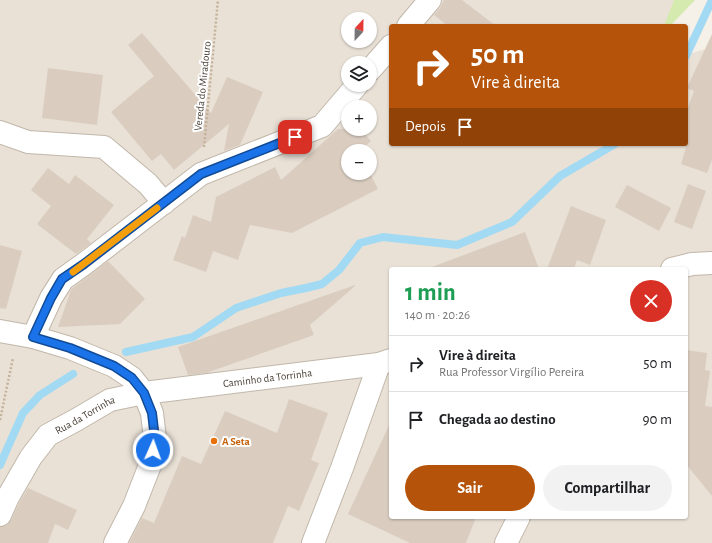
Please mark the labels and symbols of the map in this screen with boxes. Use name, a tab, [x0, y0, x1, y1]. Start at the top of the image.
north arrow	[341, 12, 377, 48]
street label: Vereda do Miradouro	[192, 41, 213, 132]
pin	[278, 120, 312, 154]
street label: Caminho da Torrinha	[222, 367, 313, 389]
street label: Rua da Torrinha	[53, 394, 116, 436]
position arrow	[132, 429, 174, 471]
marker: A Seta	[209, 436, 219, 446]
place label: A Seta	[222, 436, 250, 447]

